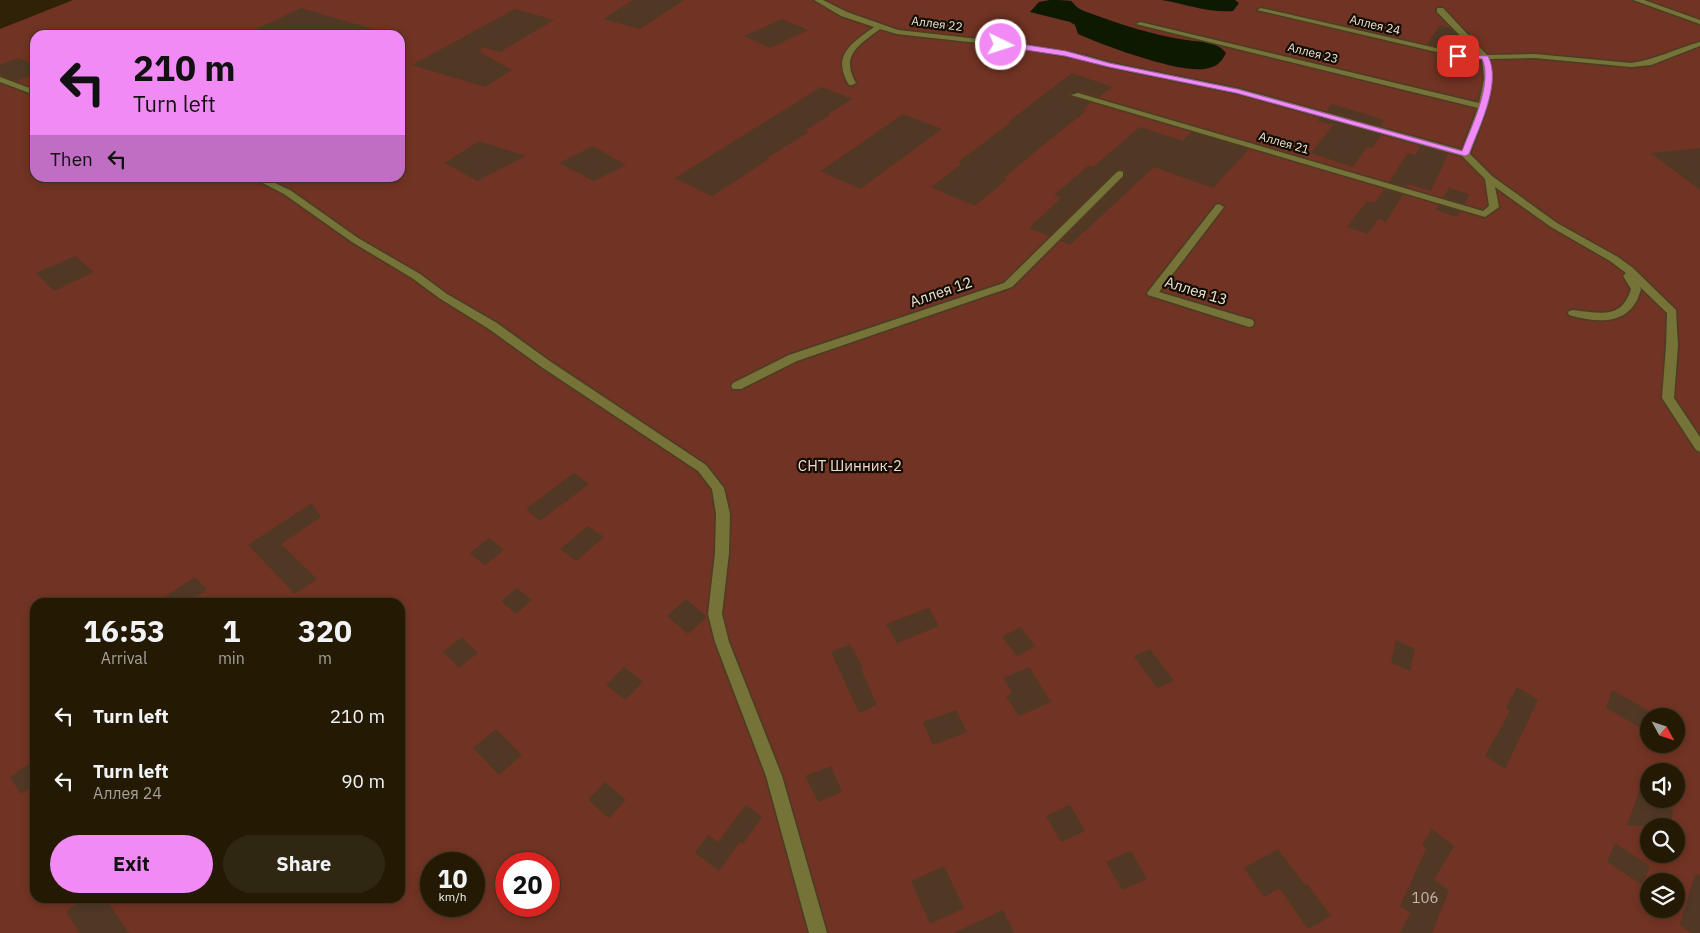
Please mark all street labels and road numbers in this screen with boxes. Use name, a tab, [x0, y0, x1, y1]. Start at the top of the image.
street label: Аллея 24	[1348, 11, 1402, 38]
street label: Аллея 22	[911, 13, 964, 34]
street label: Аллея 23	[1286, 39, 1340, 66]
street label: Аллея 21	[1257, 128, 1311, 157]
street label: Аллея 12	[907, 272, 974, 311]
street label: Аллея 13	[1162, 272, 1230, 309]

